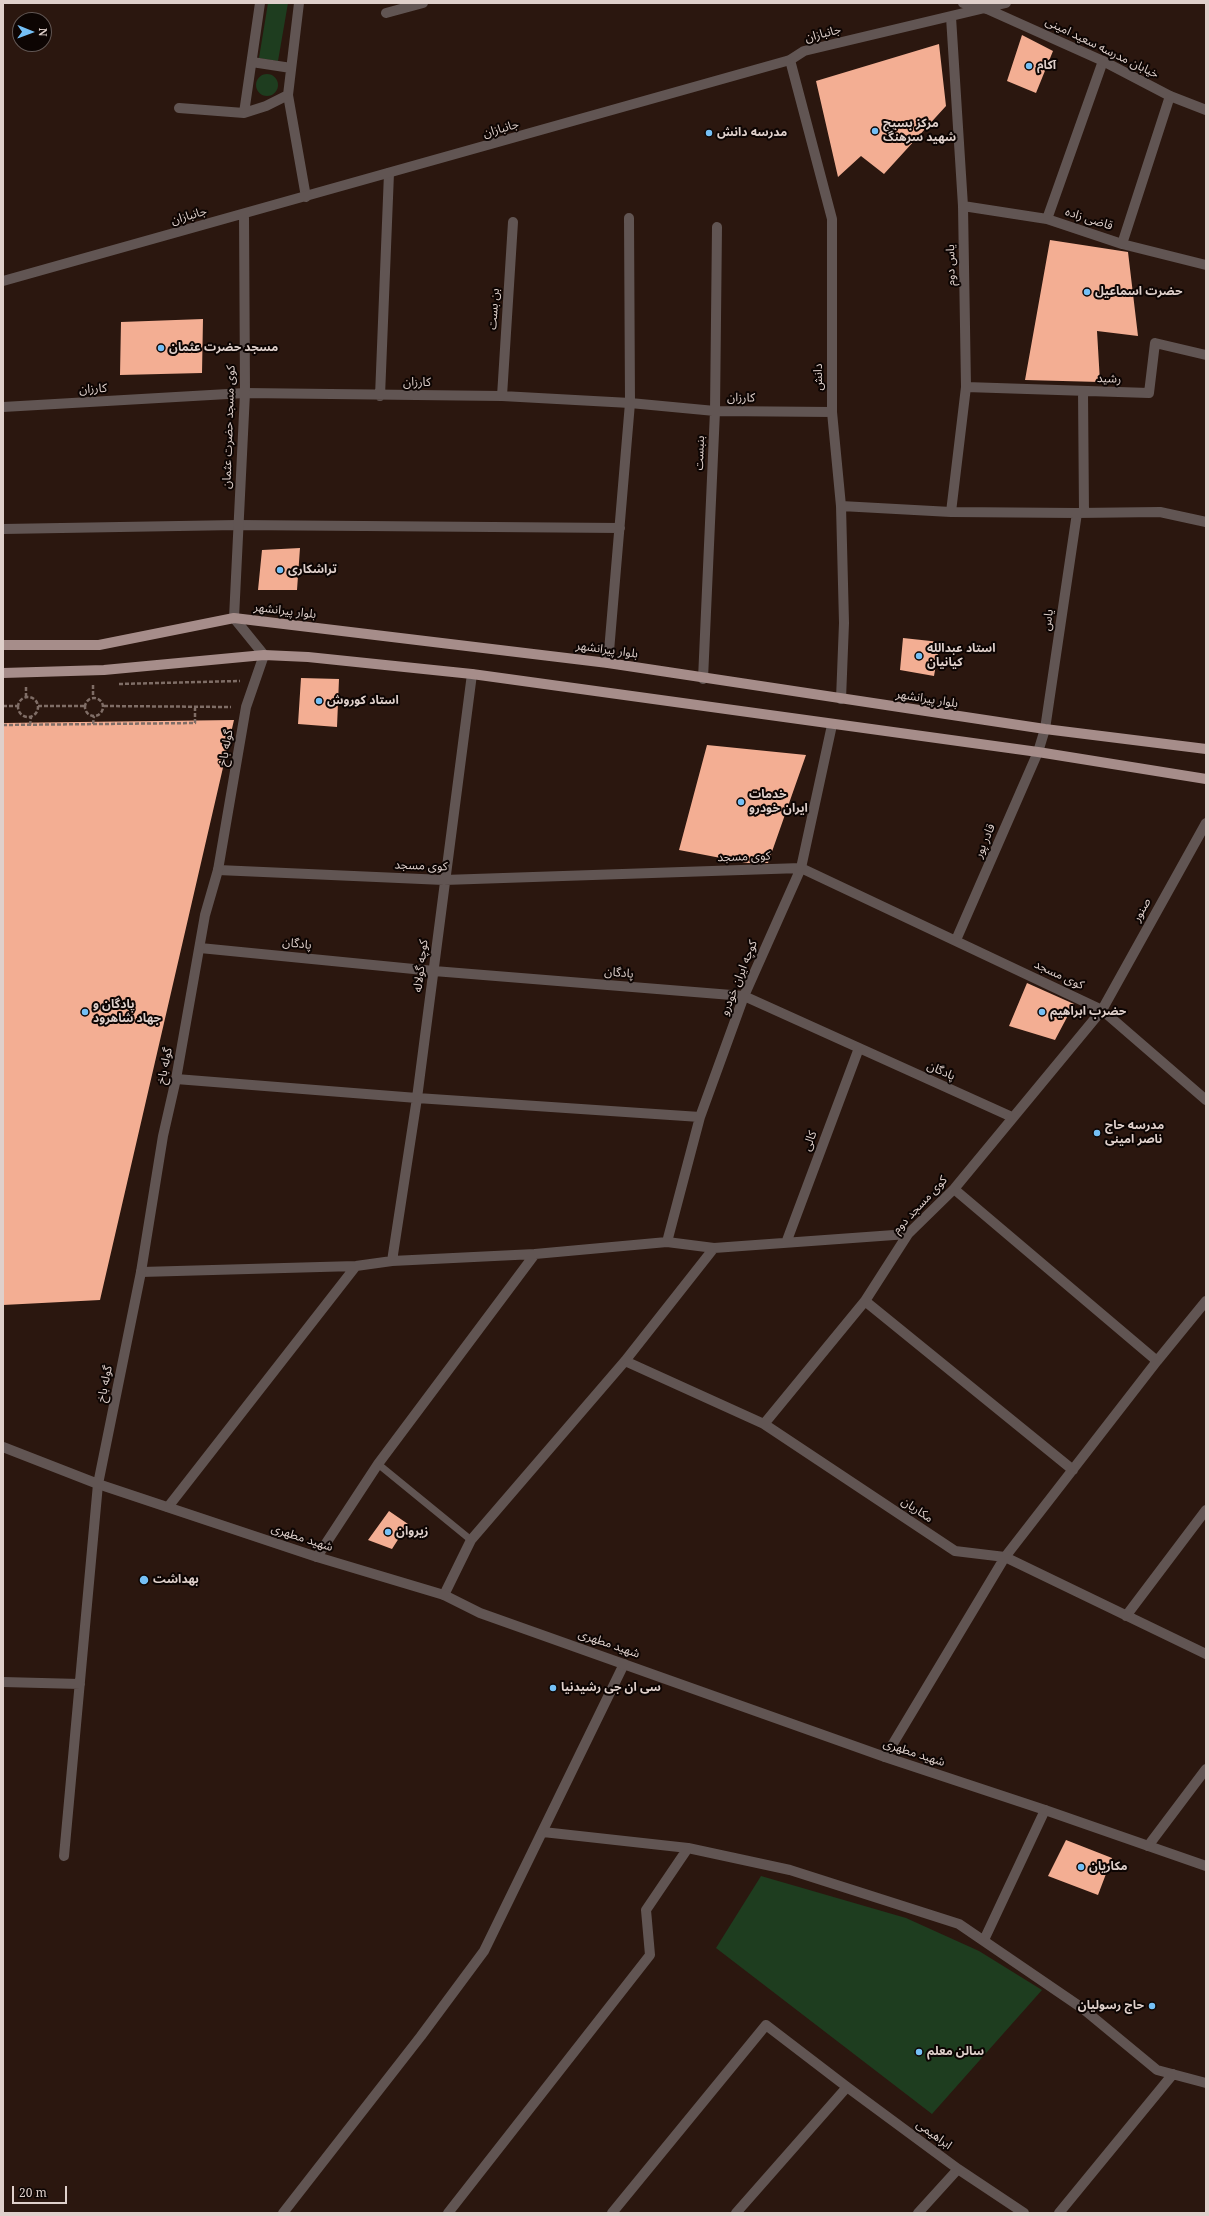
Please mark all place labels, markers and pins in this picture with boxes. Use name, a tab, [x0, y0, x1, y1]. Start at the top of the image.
place label: آکام	[1037, 59, 1056, 73]
marker: آکام	[1024, 61, 1034, 71]
place label: مرکز بسیج شهید سرهنگ	[883, 117, 956, 145]
place label: مدرسه دانش	[717, 126, 787, 140]
marker: مرکز بسیج شهید سرهنگ	[870, 126, 880, 136]
marker: مدرسه دانش	[704, 128, 714, 138]
place label: حضرت اسماعیل	[1095, 285, 1182, 299]
marker: حضرت اسماعیل	[1082, 287, 1092, 297]
place label: مسجد حضرت عثمان	[169, 341, 278, 355]
marker: مسجد حضرت عثمان	[156, 343, 166, 353]
place label: تراشکاری	[288, 563, 337, 577]
marker: تراشکاری	[275, 565, 285, 575]
place label: استاد عبدالله کیانیان	[927, 642, 996, 670]
marker: استاد عبدالله کیانیان	[914, 651, 924, 661]
place label: استاد کوروش	[327, 694, 399, 708]
marker: استاد کوروش	[314, 696, 324, 706]
place label: خدمات ایران خودرو	[749, 788, 808, 816]
marker: خدمات ایران خودرو	[736, 797, 746, 807]
place label: پادگان و جهاد شاهرود	[93, 998, 161, 1026]
place label: حضرب ابراهیم	[1050, 1005, 1126, 1019]
marker: پادگان و جهاد شاهرود	[80, 1007, 90, 1017]
marker: حضرب ابراهیم	[1037, 1007, 1047, 1017]
place label: مدرسه حاج ناصر امینی	[1105, 1119, 1164, 1147]
marker: مدرسه حاج ناصر امینی	[1092, 1128, 1102, 1138]
place label: زیروان	[396, 1525, 428, 1539]
marker: زیروان	[383, 1527, 393, 1537]
place label: بهداشت	[153, 1573, 199, 1587]
marker: بهداشت	[138, 1574, 150, 1586]
place label: سی ان جی رشیدنیا	[561, 1681, 661, 1695]
marker: سی ان جی رشیدنیا	[548, 1683, 558, 1693]
place label: مکاریان	[1089, 1860, 1127, 1874]
marker: مکاریان	[1076, 1862, 1086, 1872]
place label: حاج رسولیان	[1078, 1999, 1144, 2013]
marker: حاج رسولیان	[1147, 2001, 1157, 2011]
place label: سالن معلم	[927, 2045, 984, 2059]
marker: سالن معلم	[914, 2047, 924, 2057]

